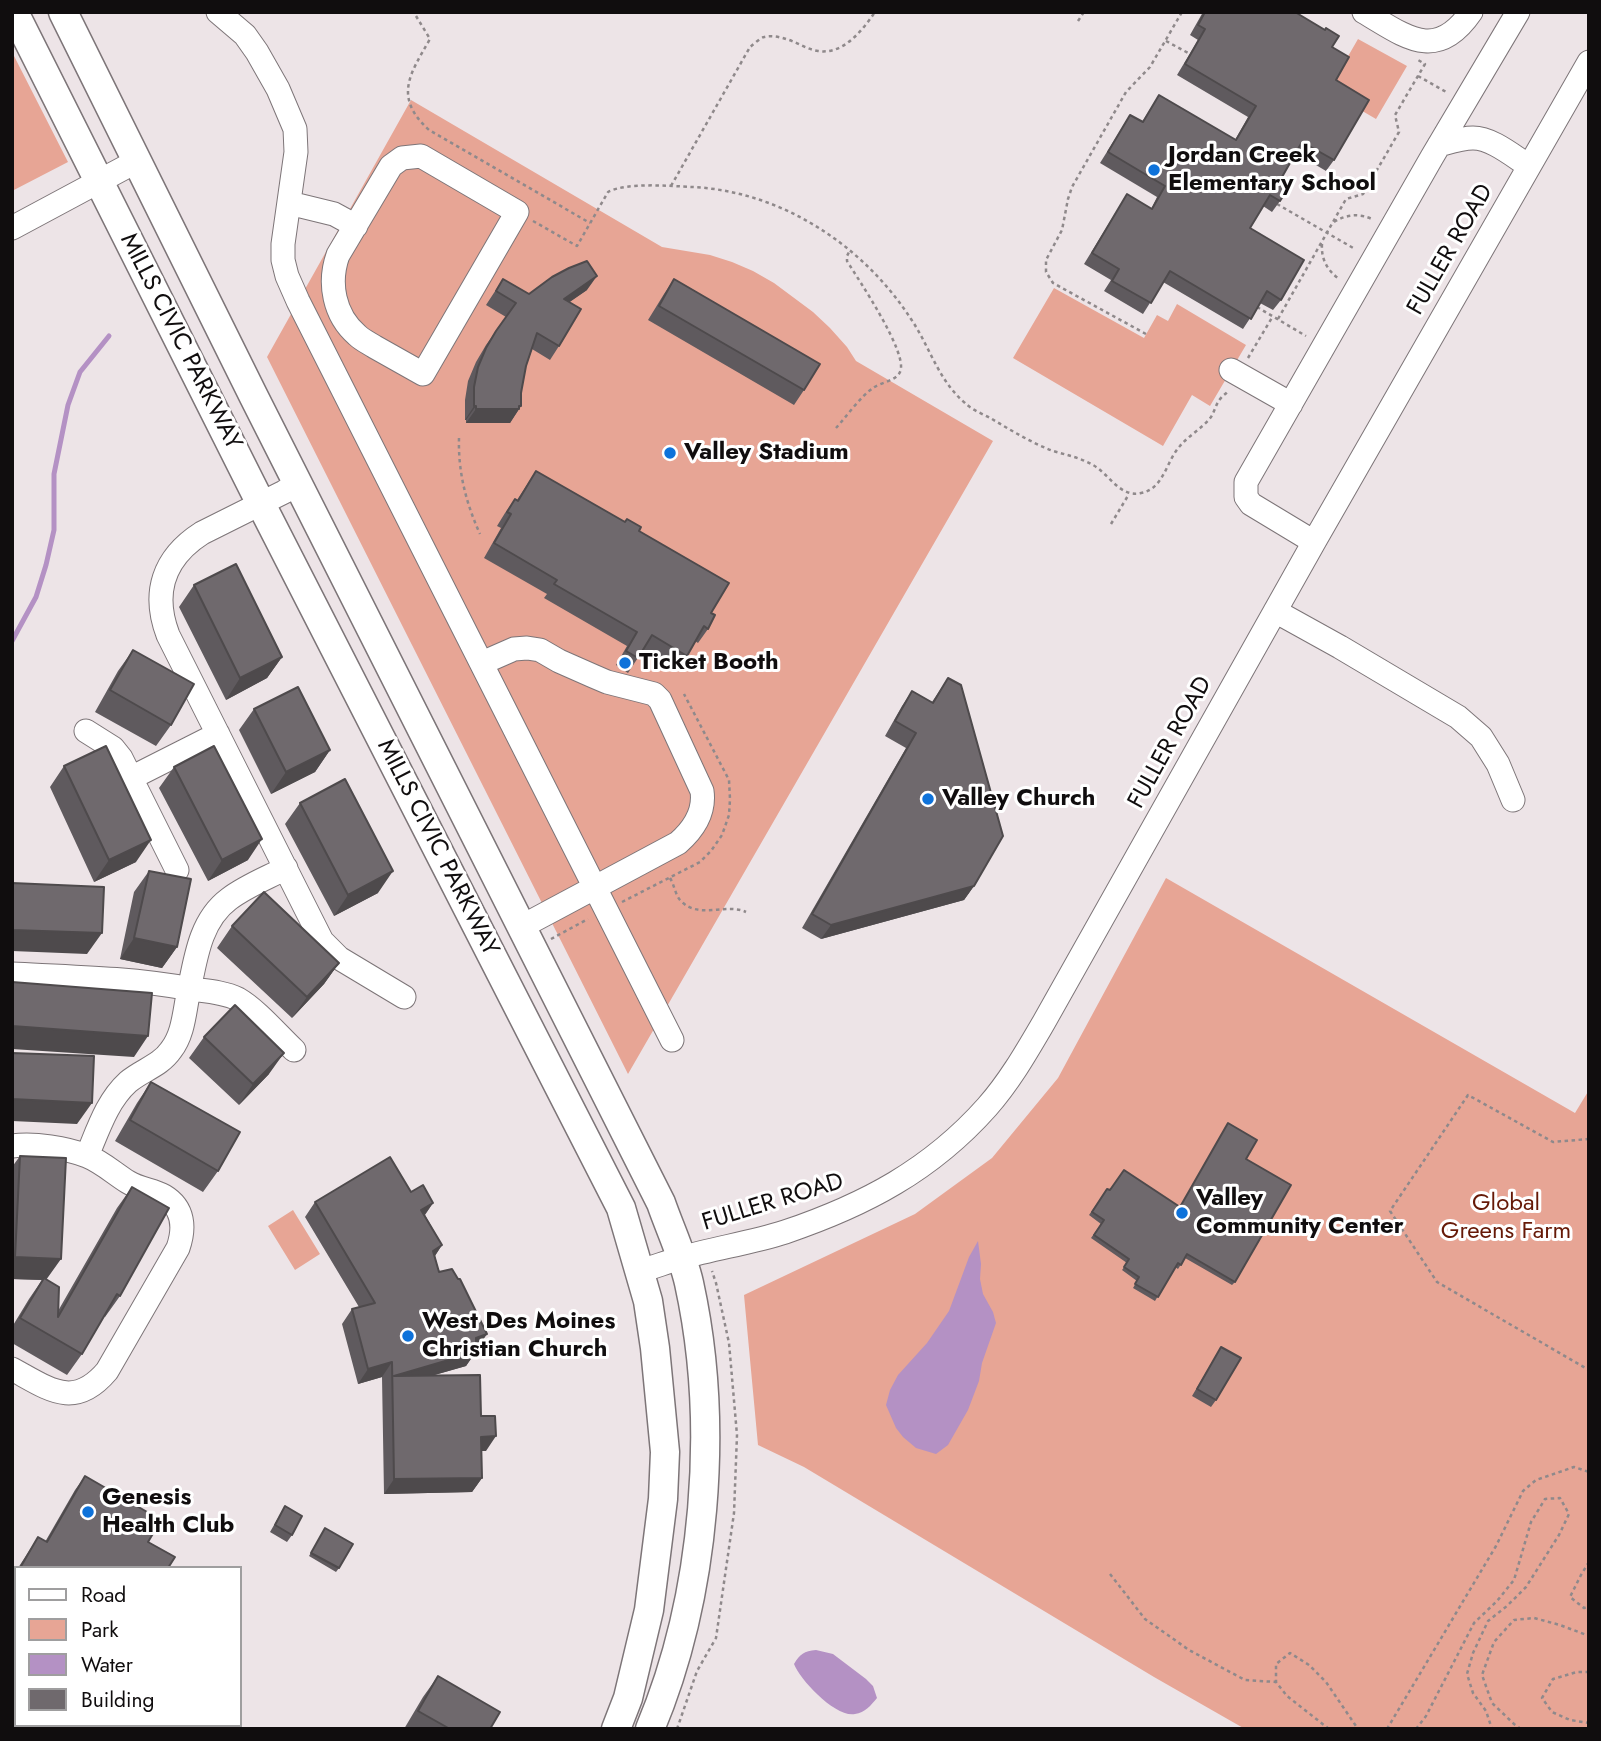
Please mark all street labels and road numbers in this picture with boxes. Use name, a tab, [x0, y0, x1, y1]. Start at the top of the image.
street label: FULLER ROAD	[1402, 179, 1500, 321]
street label: MILLS CIVIC PARKWAY	[113, 229, 247, 455]
street label: FULLER ROAD	[1123, 672, 1219, 814]
street label: MILLS CIVIC PARKWAY	[370, 735, 504, 961]
street label: FULLER ROAD	[699, 1168, 847, 1238]

